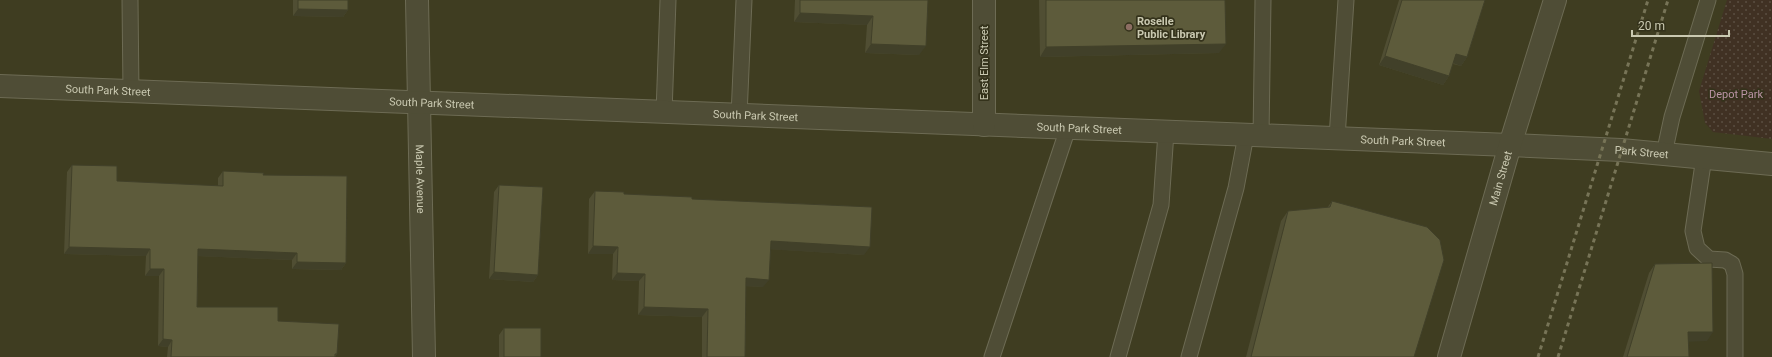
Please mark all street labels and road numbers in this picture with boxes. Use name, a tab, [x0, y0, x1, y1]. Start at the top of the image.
street label: East Elm Street	[978, 25, 991, 100]
street label: South Park Street	[65, 83, 151, 99]
street label: South Park Street	[389, 95, 475, 112]
street label: South Park Street	[713, 108, 799, 124]
street label: South Park Street	[1036, 121, 1122, 137]
street label: South Park Street	[1360, 133, 1446, 149]
street label: Maple Avenue	[413, 144, 427, 214]
street label: Park Street	[1614, 144, 1669, 161]
street label: Main Street	[1487, 149, 1515, 207]

